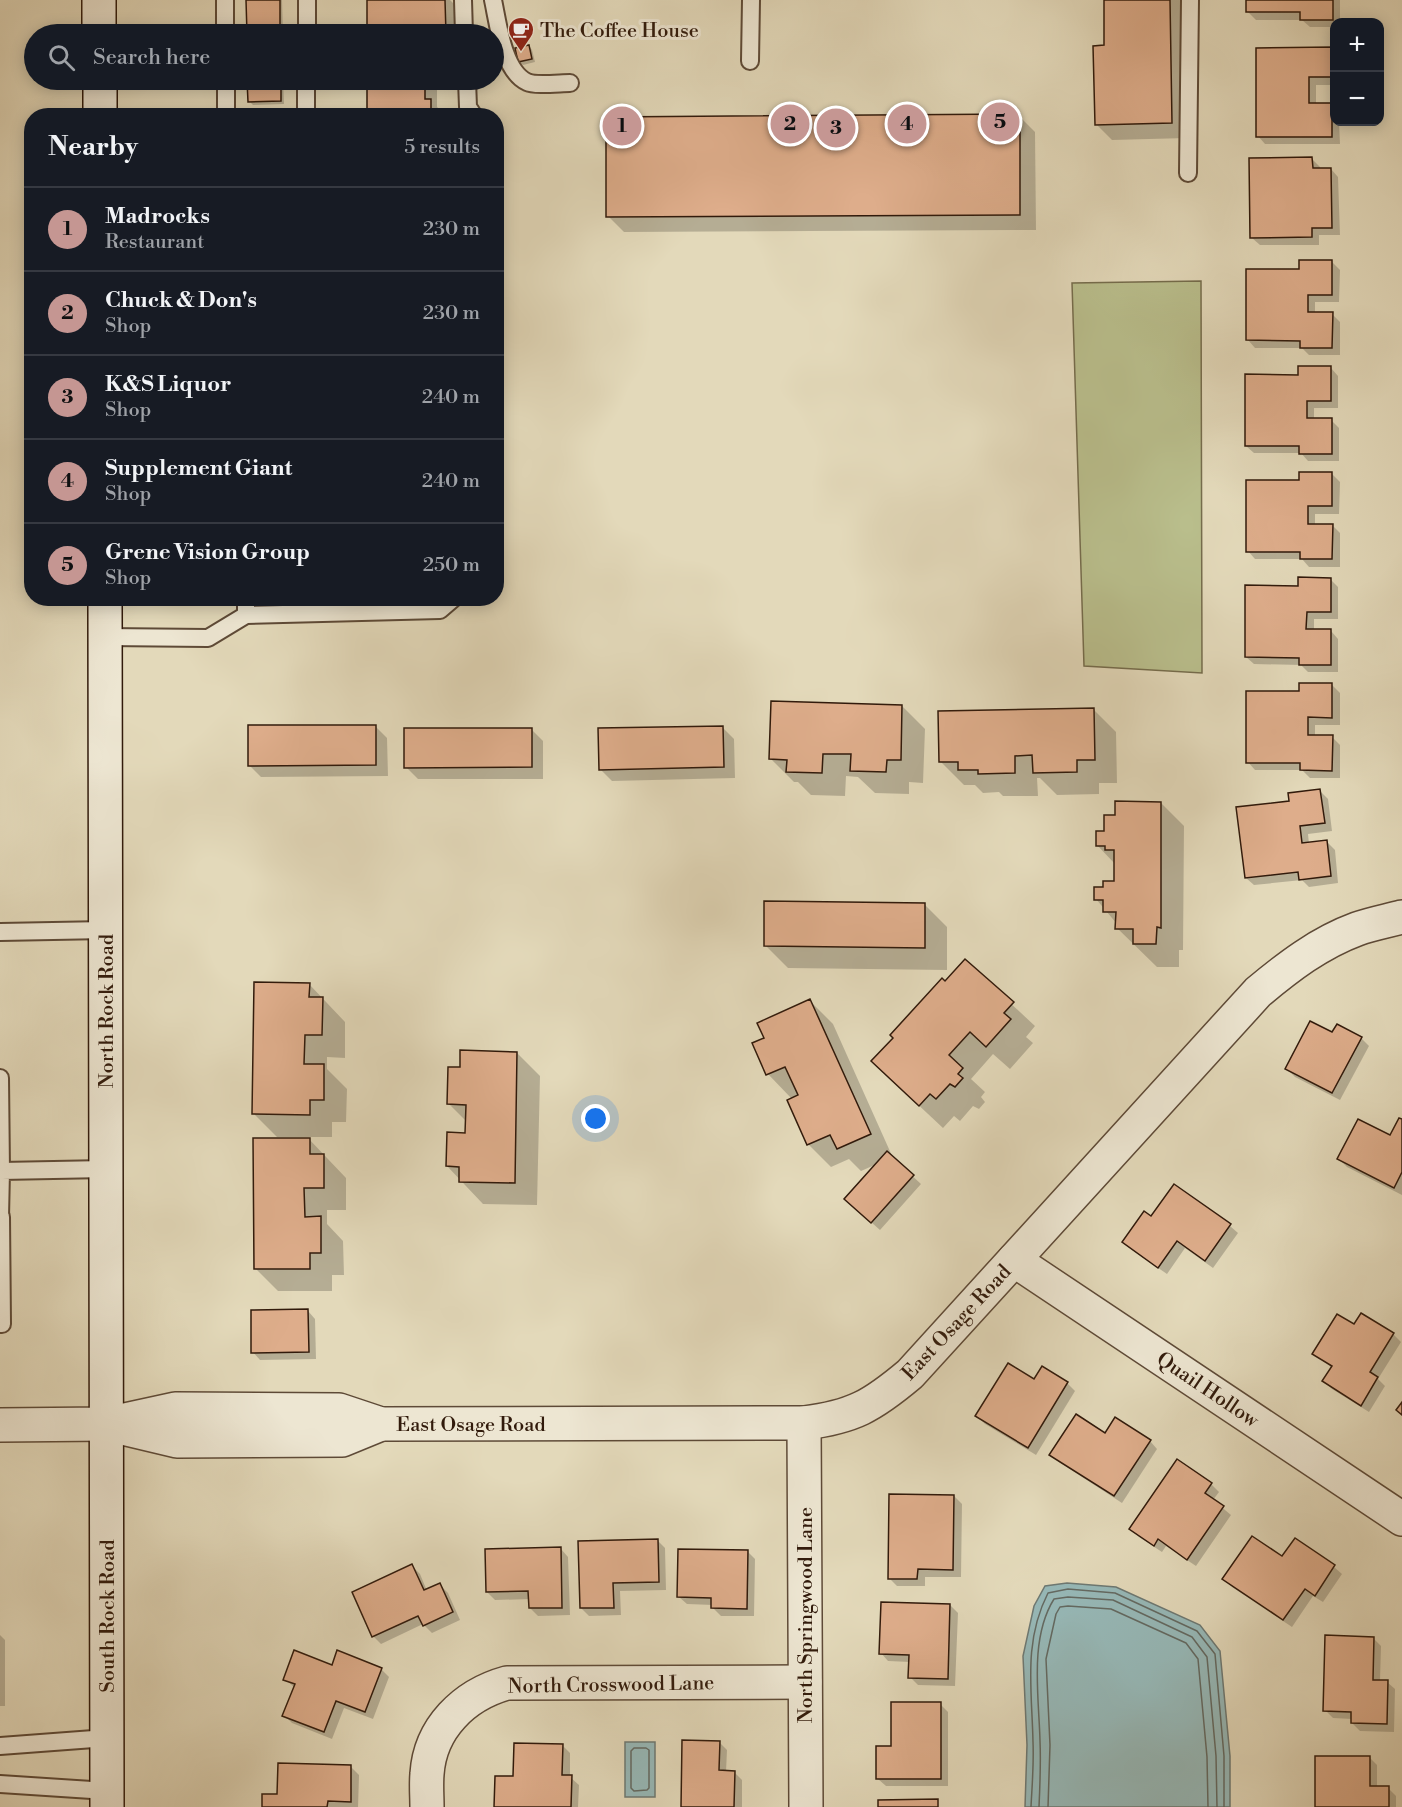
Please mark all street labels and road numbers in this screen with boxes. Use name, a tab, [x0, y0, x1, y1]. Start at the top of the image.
street label: North Rock Road	[95, 933, 120, 1088]
street label: East Osage Road	[897, 1259, 1018, 1386]
street label: Quail Hollow	[1151, 1347, 1264, 1434]
street label: East Osage Road	[396, 1413, 546, 1438]
street label: North Springwood Lane	[794, 1507, 819, 1723]
street label: South Rock Road	[96, 1539, 121, 1693]
street label: North Crosswood Lane	[508, 1671, 715, 1700]

